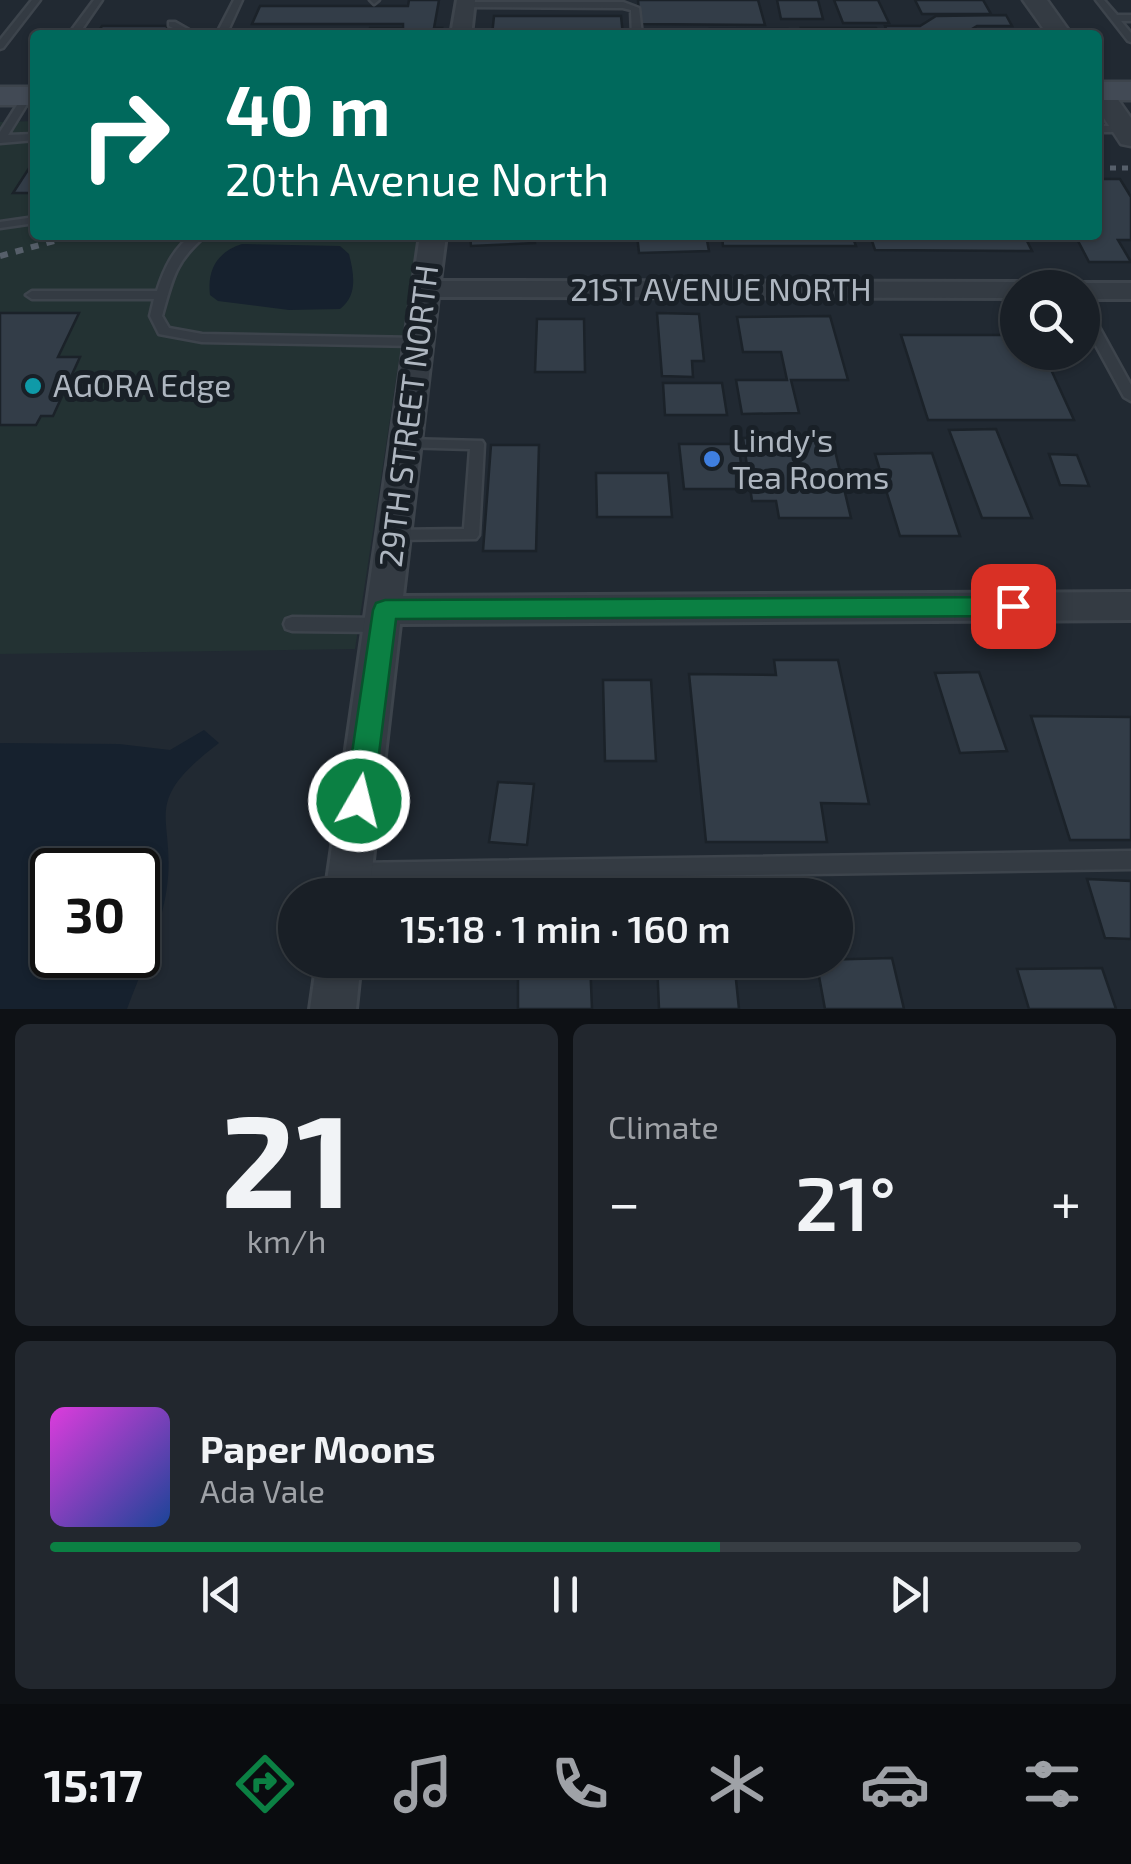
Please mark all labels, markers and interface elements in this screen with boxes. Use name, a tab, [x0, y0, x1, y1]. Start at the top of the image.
text: 40 m	[225, 66, 391, 150]
icon: right	[60, 70, 190, 200]
text: 20th Avenue North	[225, 151, 609, 205]
street label: 29TH STREET NORTH	[370, 263, 444, 569]
street label: 21ST AVENUE NORTH	[570, 269, 872, 307]
map controls	[1000, 270, 1100, 370]
button: search	[1000, 270, 1100, 370]
place label: AGORA Edge	[53, 365, 231, 403]
marker: AGORA Edge	[22, 375, 44, 397]
place label: Lindy's Tea Rooms	[732, 420, 889, 495]
marker: Lindy's Tea Rooms	[701, 448, 723, 470]
pin	[971, 564, 1056, 649]
icon: arrive	[986, 579, 1041, 634]
position arrow	[307, 749, 411, 853]
speed limit sign: 30	[30, 848, 160, 978]
text: 15:18 · 1 min · 160 m	[400, 905, 731, 951]
text: 21	[221, 1078, 352, 1234]
text: Climate	[608, 1107, 719, 1145]
text: 21°	[795, 1156, 896, 1246]
text: −	[608, 1168, 640, 1234]
text: +	[1051, 1168, 1081, 1234]
text: km/h	[247, 1221, 326, 1259]
text: Paper Moons	[200, 1425, 436, 1471]
text: Ada Vale	[200, 1471, 325, 1509]
icon: previous	[194, 1567, 249, 1622]
icon: pause	[538, 1567, 593, 1622]
icon: next	[882, 1567, 937, 1622]
icon: directions	[230, 1749, 300, 1819]
icon: music	[388, 1749, 458, 1819]
icon: phone	[545, 1749, 615, 1819]
icon: climate	[702, 1749, 772, 1819]
icon: car	[860, 1749, 930, 1819]
icon: filters	[1017, 1749, 1087, 1819]
text: 15:17	[44, 1757, 143, 1811]

